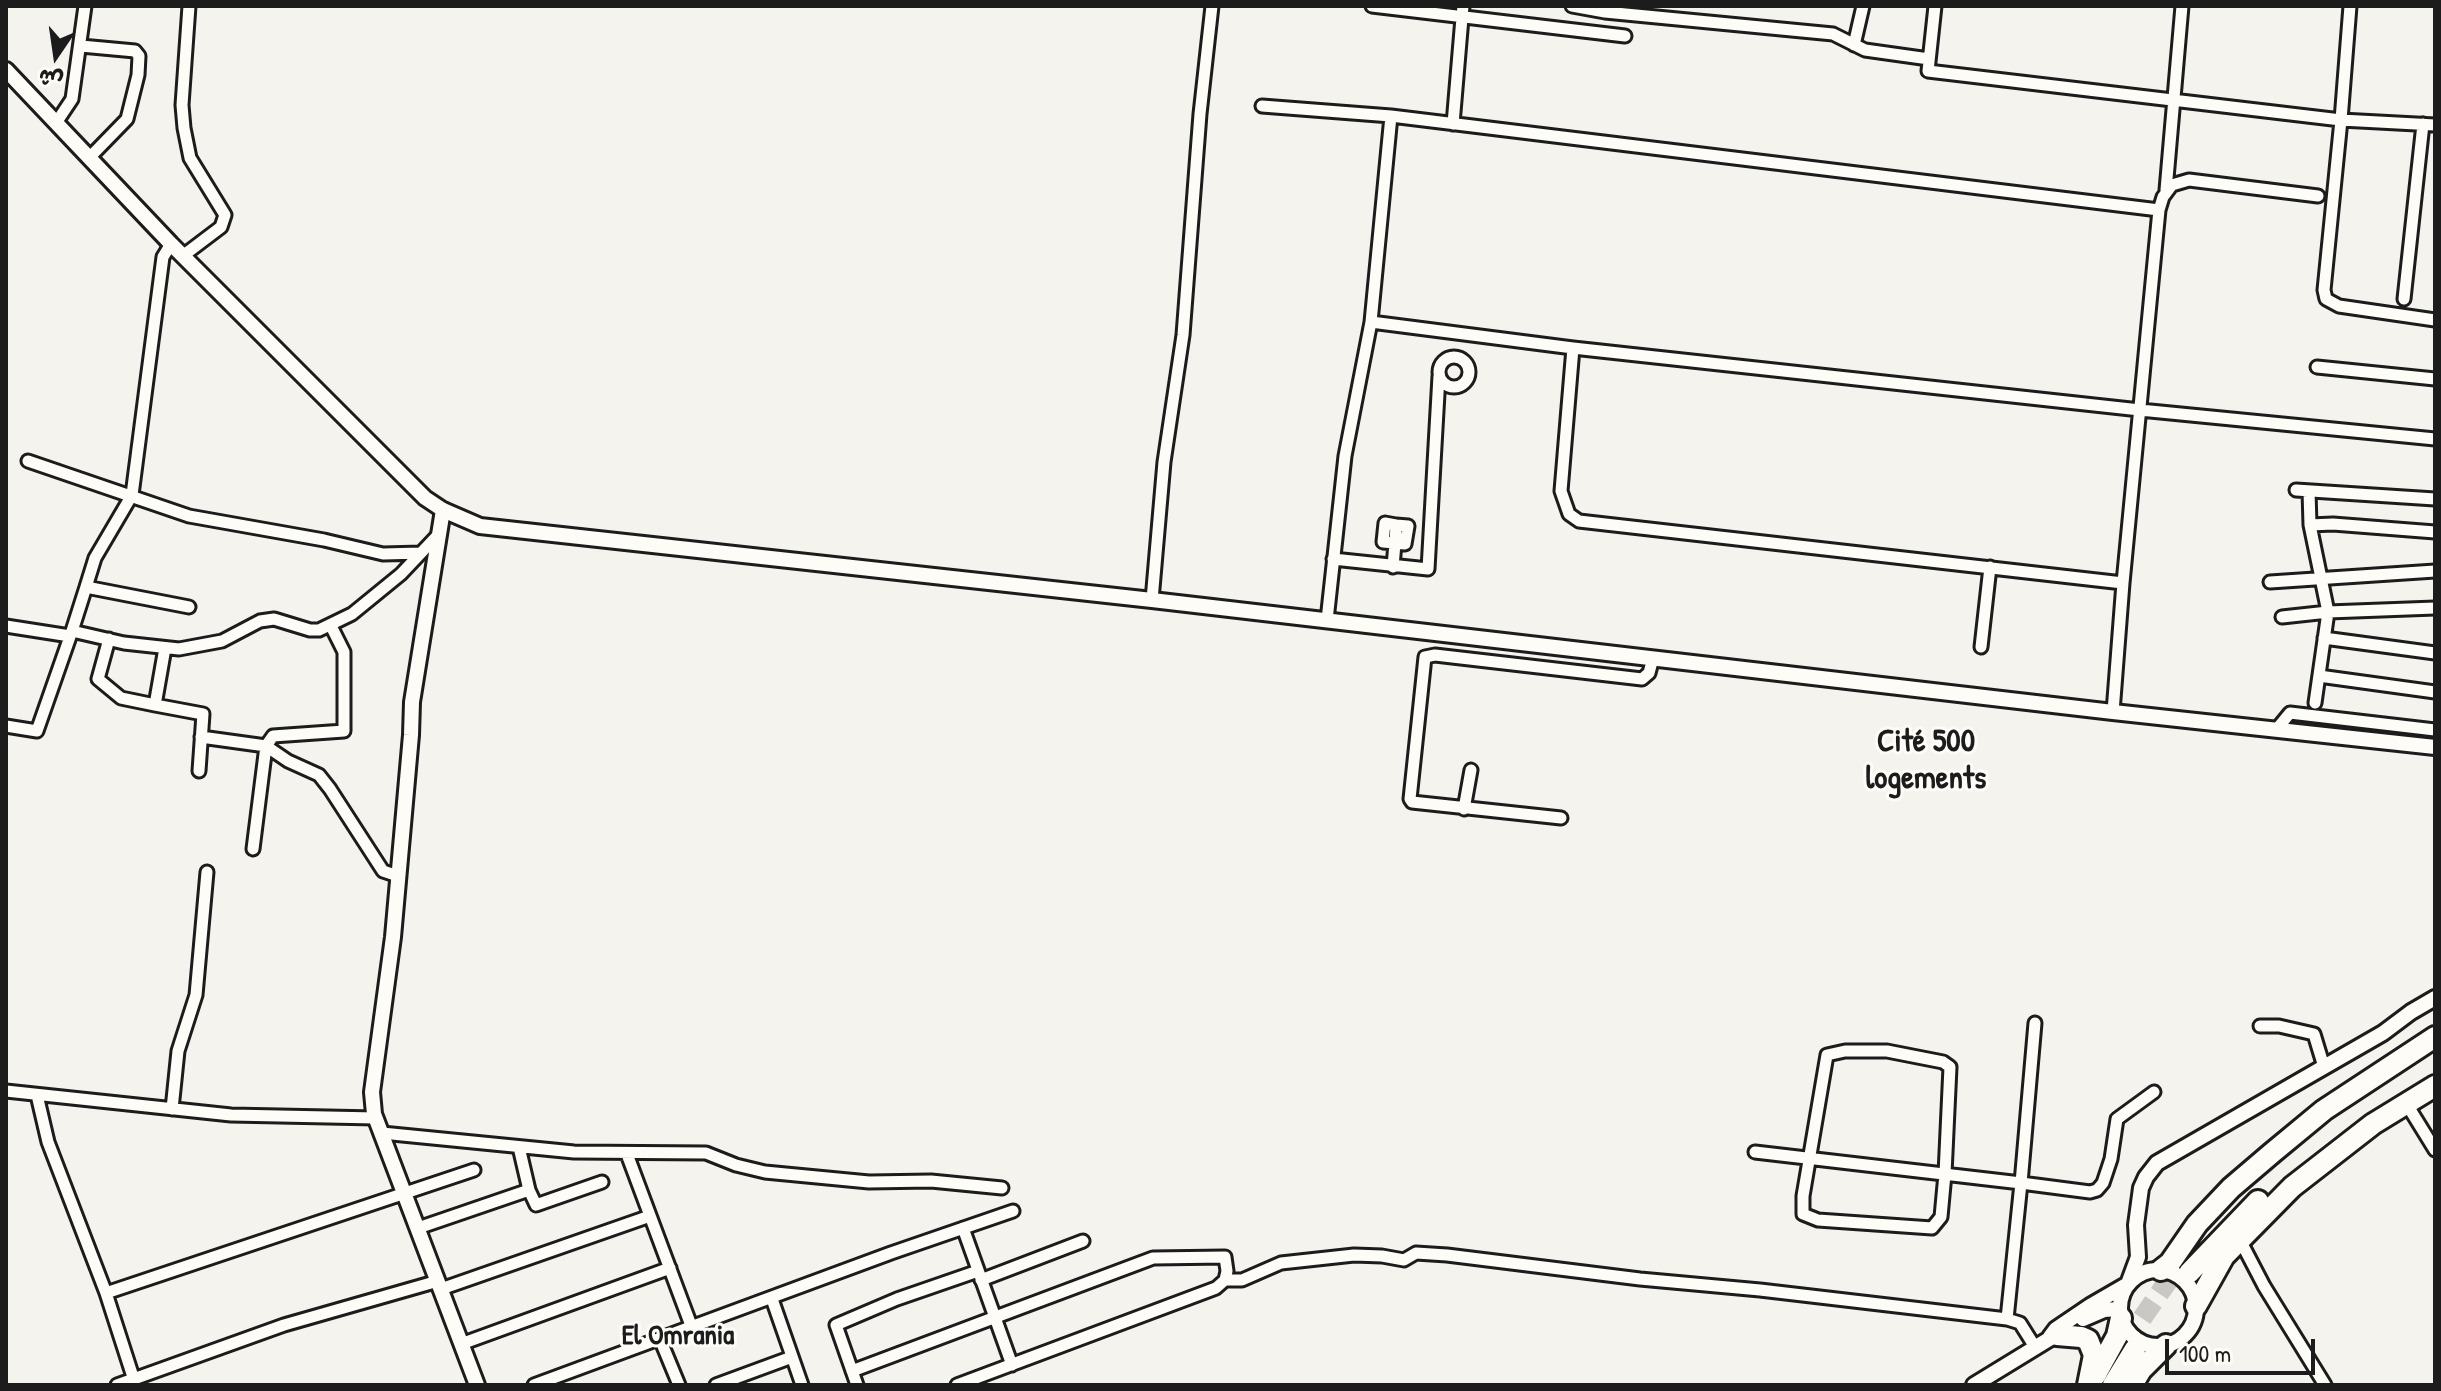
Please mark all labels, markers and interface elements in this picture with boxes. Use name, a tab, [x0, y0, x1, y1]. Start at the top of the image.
north arrow	[16, 16, 96, 96]
text: ش	[35, 62, 66, 97]
district label: Cité 500 logements	[1866, 723, 1986, 798]
district label: El Omrania	[622, 1320, 734, 1354]
scale bar	[2169, 1323, 2319, 1373]
text: 100 m	[2179, 1337, 2231, 1369]

